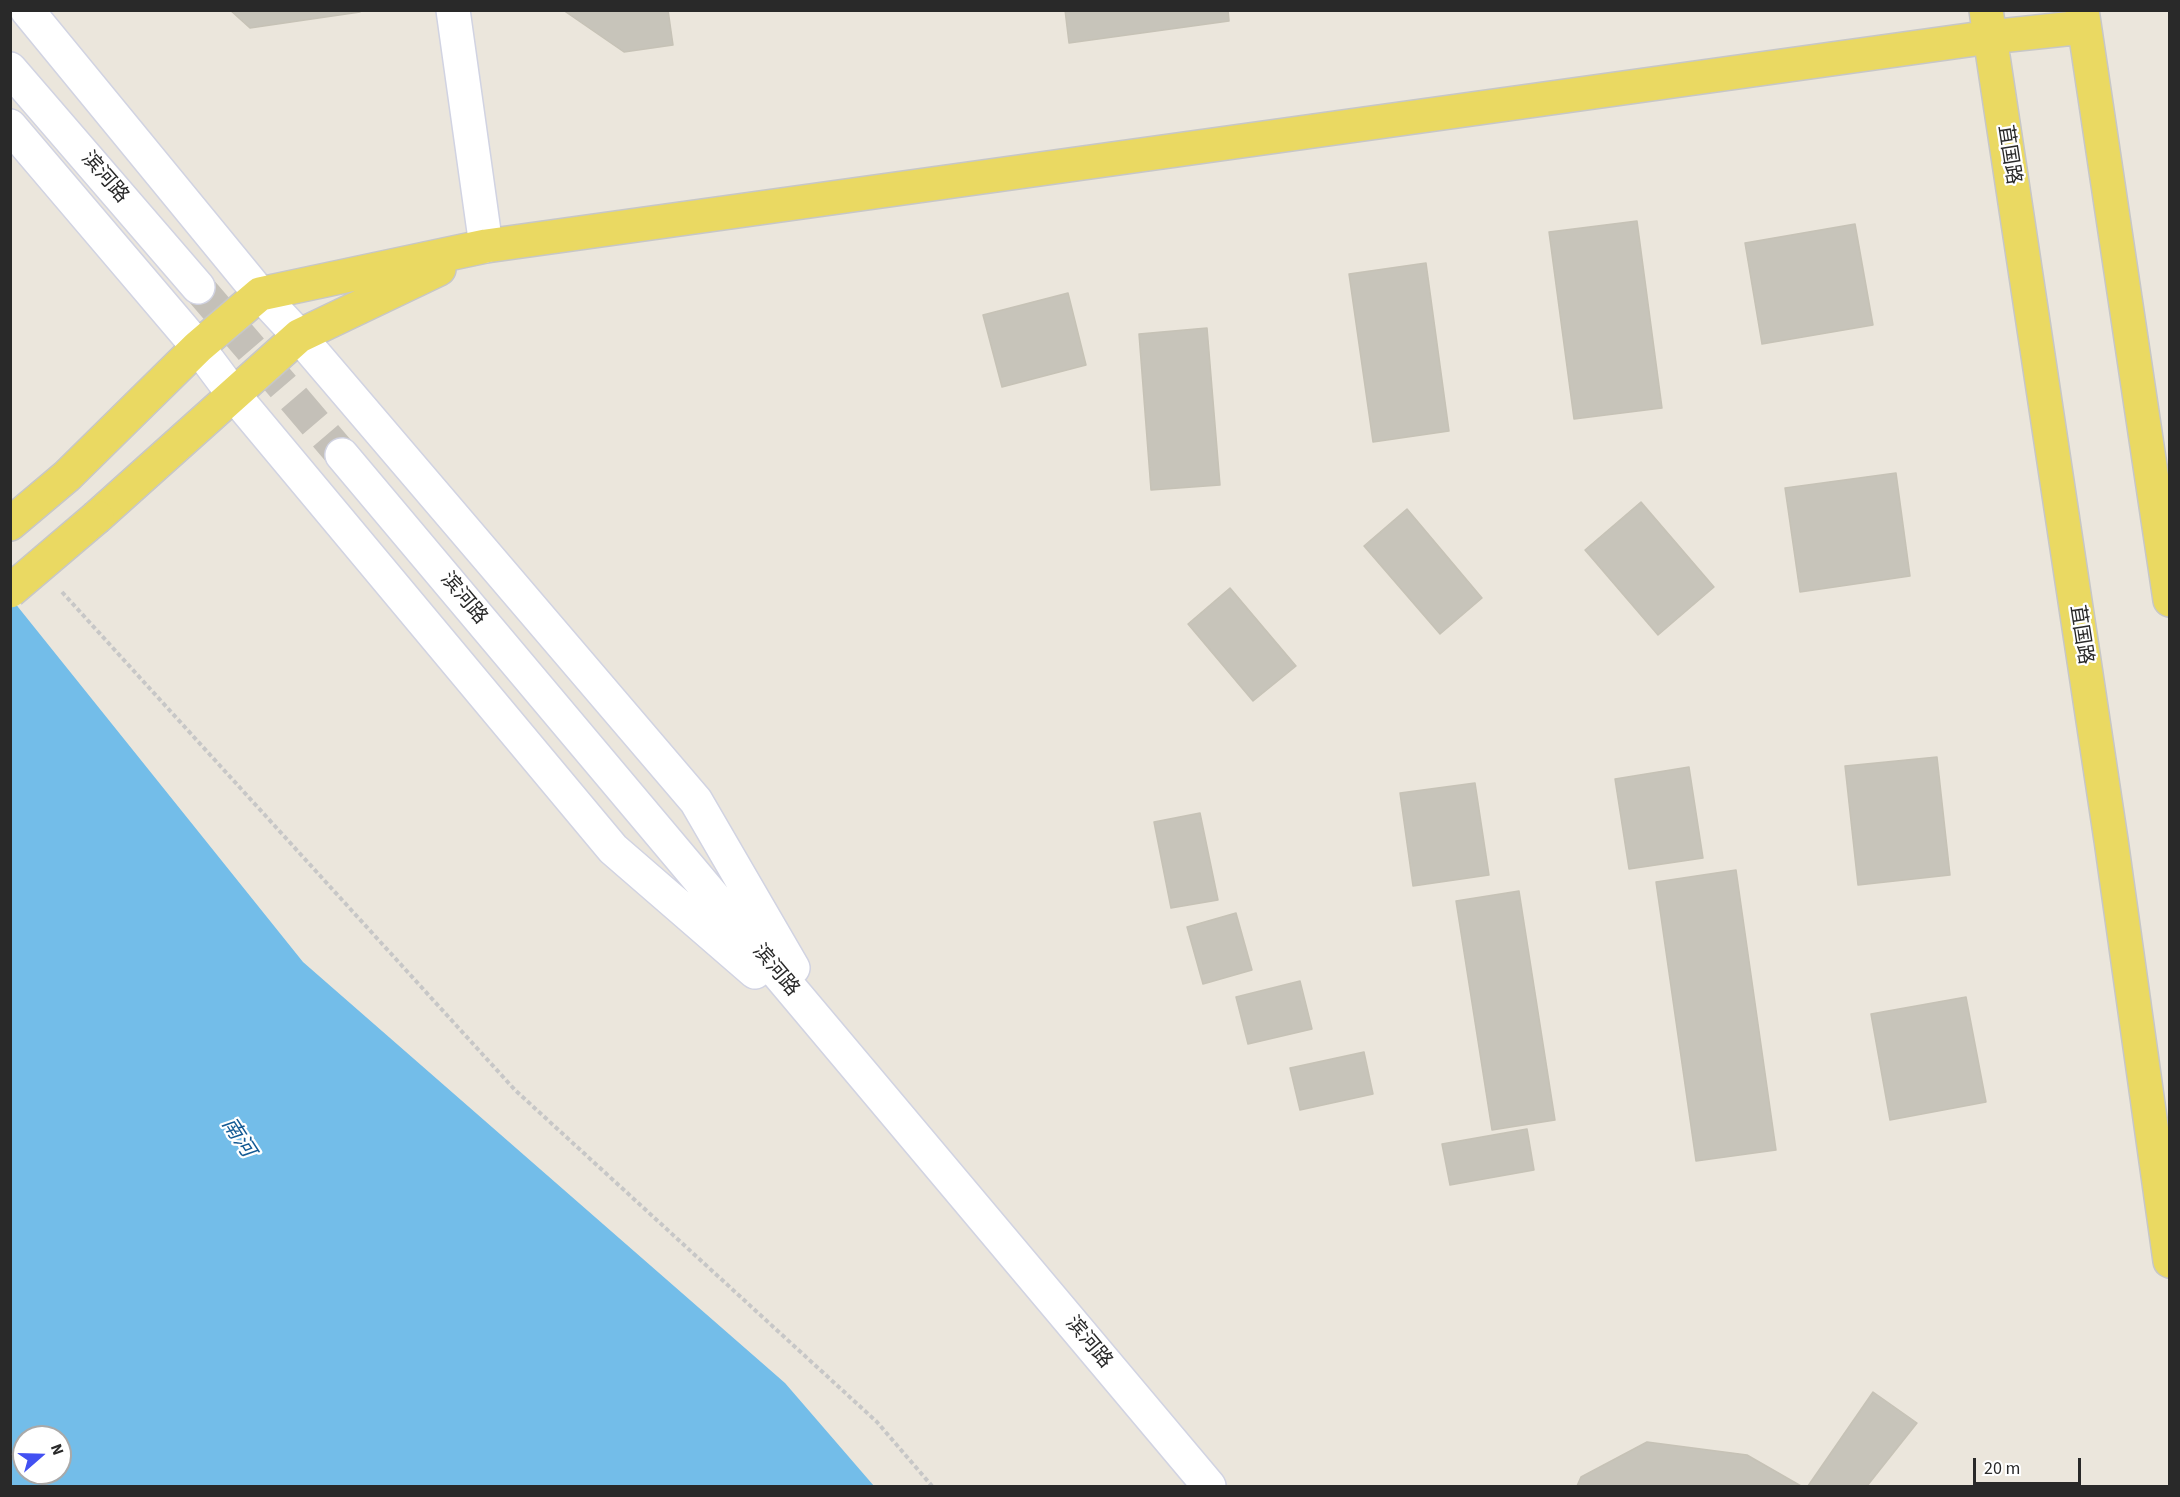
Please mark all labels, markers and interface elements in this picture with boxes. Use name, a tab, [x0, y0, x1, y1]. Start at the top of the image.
street label: 苴国路	[1991, 123, 2025, 187]
street label: 滨河路	[75, 147, 133, 209]
street label: 滨河路	[435, 568, 491, 630]
street label: 苴国路	[2063, 603, 2097, 667]
street label: 滨河路	[747, 940, 803, 1002]
water label: 南河	[215, 1114, 259, 1162]
street label: 滨河路	[1060, 1312, 1116, 1374]
north arrow	[12, 1425, 72, 1485]
text: N	[45, 1441, 69, 1458]
scale bar	[1976, 1446, 2084, 1484]
text: 20 m	[1984, 1456, 2020, 1481]

